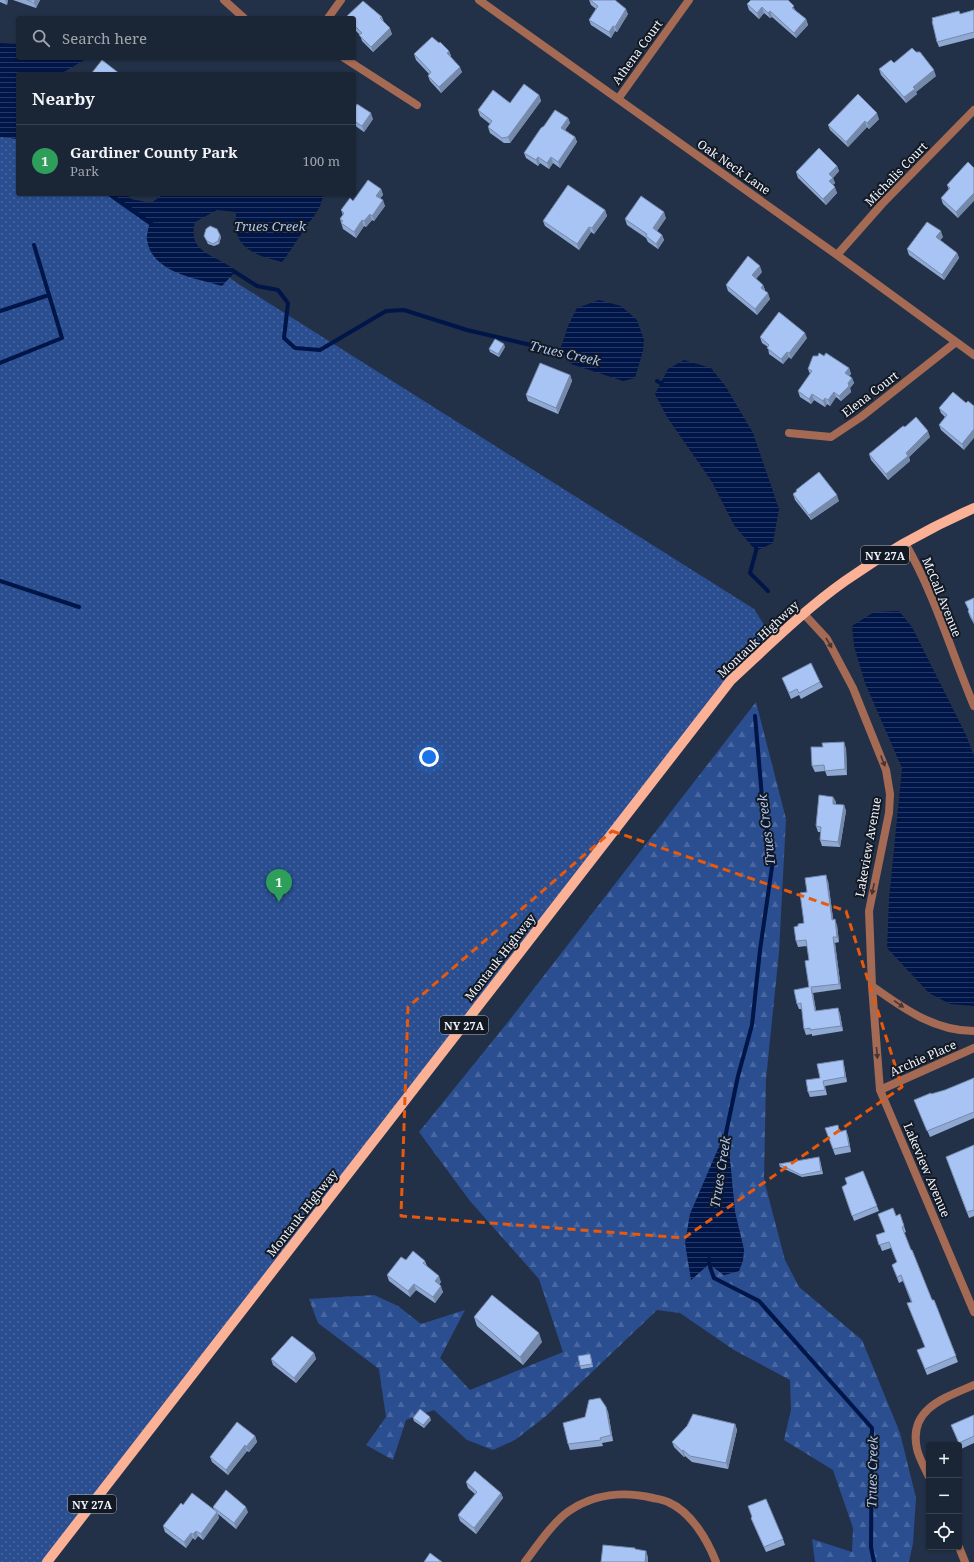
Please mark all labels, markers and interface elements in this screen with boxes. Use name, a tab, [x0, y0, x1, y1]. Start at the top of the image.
search box	[16, 16, 356, 60]
street label: Athena Court	[608, 16, 666, 88]
icon: search	[30, 27, 52, 49]
text: Search here	[62, 28, 147, 48]
text: Nearby	[32, 87, 95, 110]
street label: Oak Neck Lane	[694, 135, 774, 199]
street label: Michalis Court	[861, 138, 931, 210]
text: Gardiner County Park	[70, 142, 238, 162]
text: 1	[41, 152, 49, 170]
text: 100 m	[303, 152, 340, 170]
text: Park	[70, 162, 99, 180]
water label: Trues Creek	[234, 217, 307, 235]
water label: Trues Creek	[528, 336, 603, 370]
street label: Elena Court	[838, 367, 902, 421]
road number: NY 27A	[861, 546, 909, 564]
street label: McCall Avenue	[918, 555, 966, 639]
street label: Montauk Highway	[714, 597, 803, 681]
one-way arrow	[825, 638, 833, 648]
your location	[419, 747, 439, 767]
one-way arrow	[880, 756, 886, 767]
water label: Trues Creek	[753, 793, 779, 867]
street label: Lakeview Avenue	[851, 796, 885, 898]
pin: 1	[266, 869, 292, 902]
one-way arrow	[870, 883, 876, 895]
street label: Montauk Highway	[461, 910, 539, 1004]
one-way arrow	[894, 1000, 904, 1008]
road number: NY 27A	[440, 1016, 488, 1034]
street label: Archie Place	[887, 1036, 959, 1080]
one-way arrow	[874, 1047, 881, 1059]
street label: Lakeview Avenue	[899, 1120, 955, 1220]
water label: Trues Creek	[705, 1135, 735, 1209]
street label: Montauk Highway	[263, 1166, 341, 1260]
water label: Trues Creek	[862, 1435, 882, 1508]
map controls	[926, 1442, 962, 1550]
button: +	[926, 1442, 962, 1478]
button: −	[926, 1478, 962, 1514]
road number: NY 27A	[68, 1495, 116, 1513]
button: locate	[926, 1514, 962, 1550]

